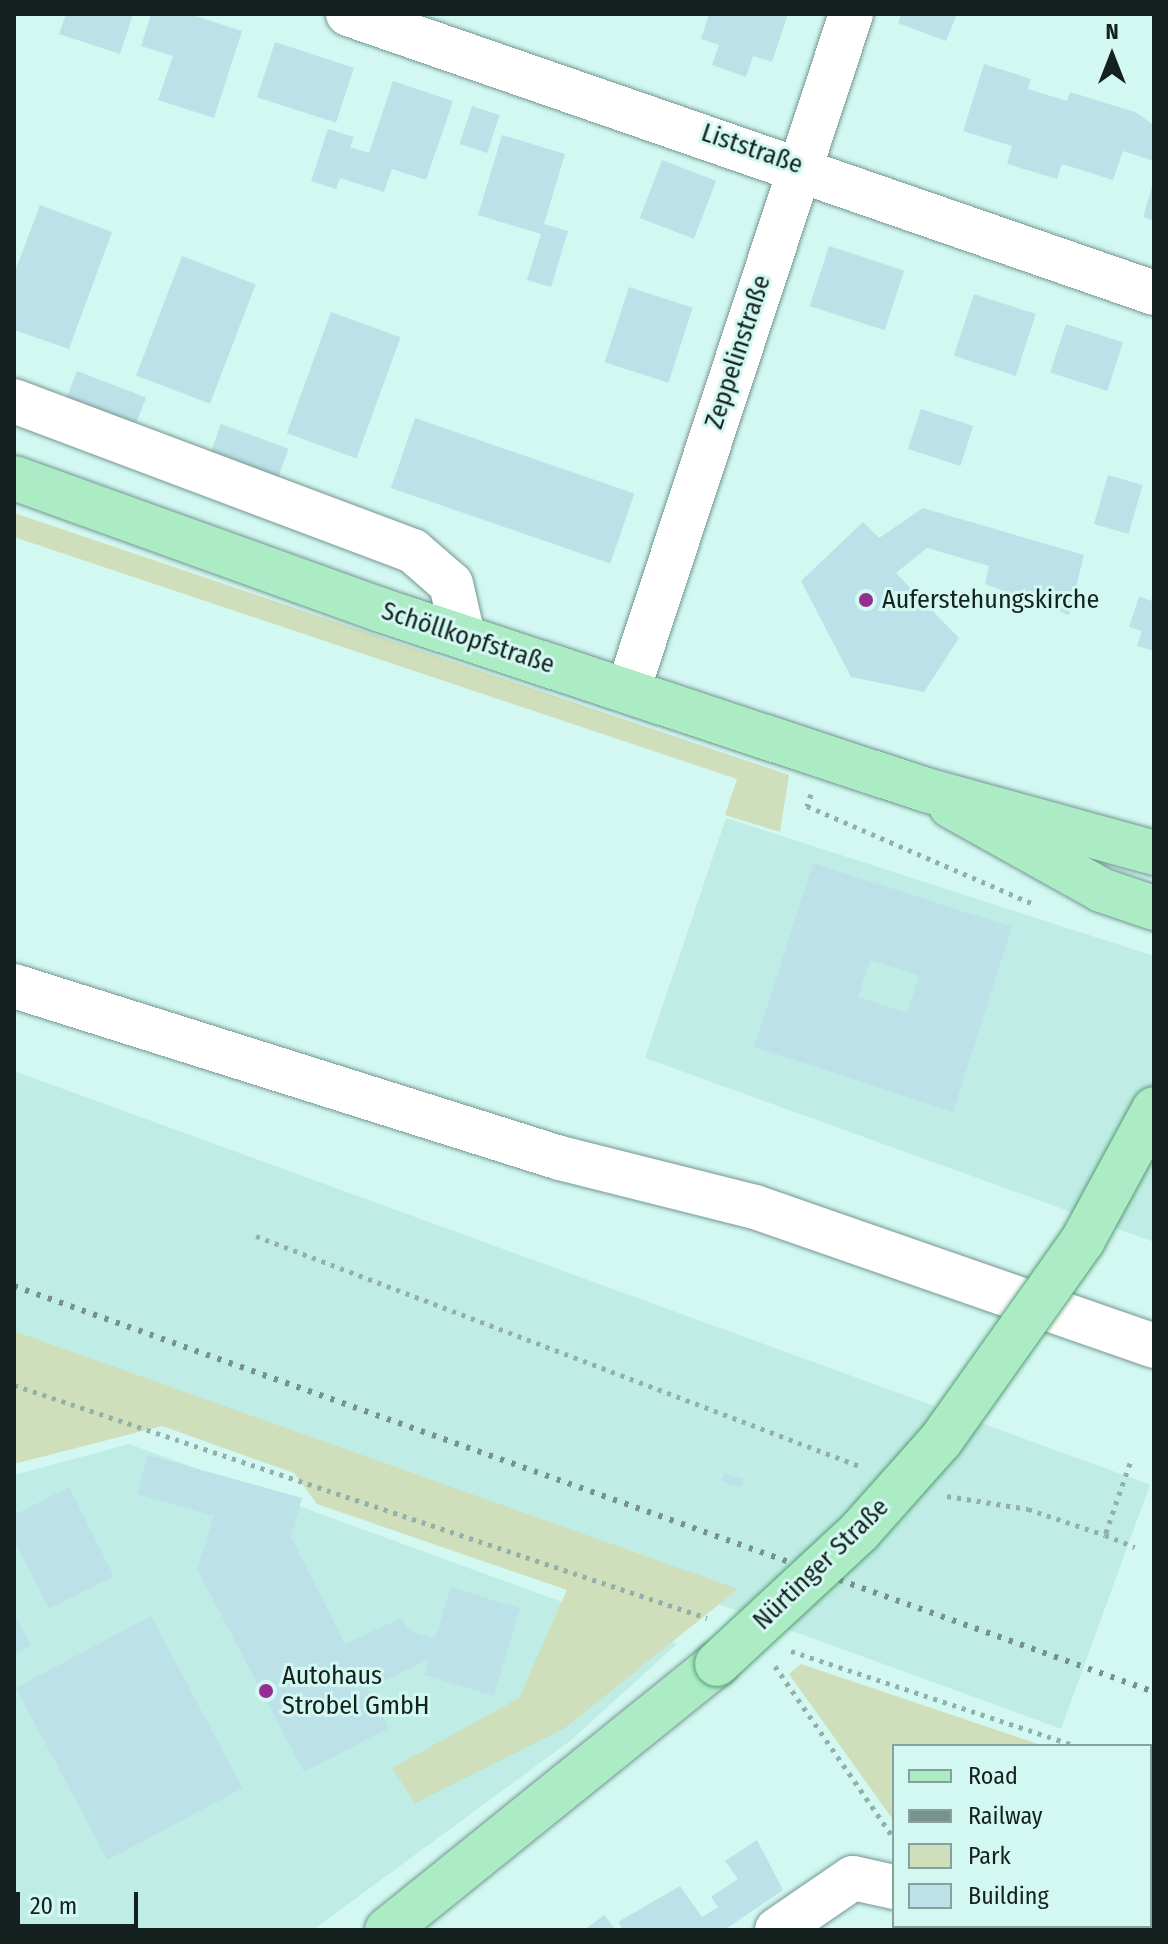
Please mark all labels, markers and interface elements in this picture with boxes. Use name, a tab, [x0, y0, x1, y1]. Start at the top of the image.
north arrow	[1072, 16, 1152, 96]
text: N	[1105, 18, 1119, 45]
street label: Liststraße	[697, 117, 807, 181]
street label: Zeppelinstraße	[699, 271, 777, 433]
place label: Auferstehungskirche	[882, 584, 1099, 616]
marker: Auferstehungskirche	[857, 591, 875, 609]
street label: Schöllkopfstraße	[378, 595, 558, 681]
street label: Nürtinger Straße	[747, 1492, 895, 1636]
place label: Autohaus Strobel GmbH	[282, 1660, 430, 1722]
marker: Autohaus Strobel GmbH	[257, 1682, 275, 1700]
legend	[892, 1744, 1152, 1928]
text: Road	[968, 1762, 1018, 1790]
text: Railway	[968, 1802, 1043, 1830]
text: Park	[968, 1842, 1011, 1870]
scale bar	[20, 1876, 142, 1926]
text: Building	[968, 1882, 1049, 1910]
text: 20 m	[30, 1892, 77, 1920]

